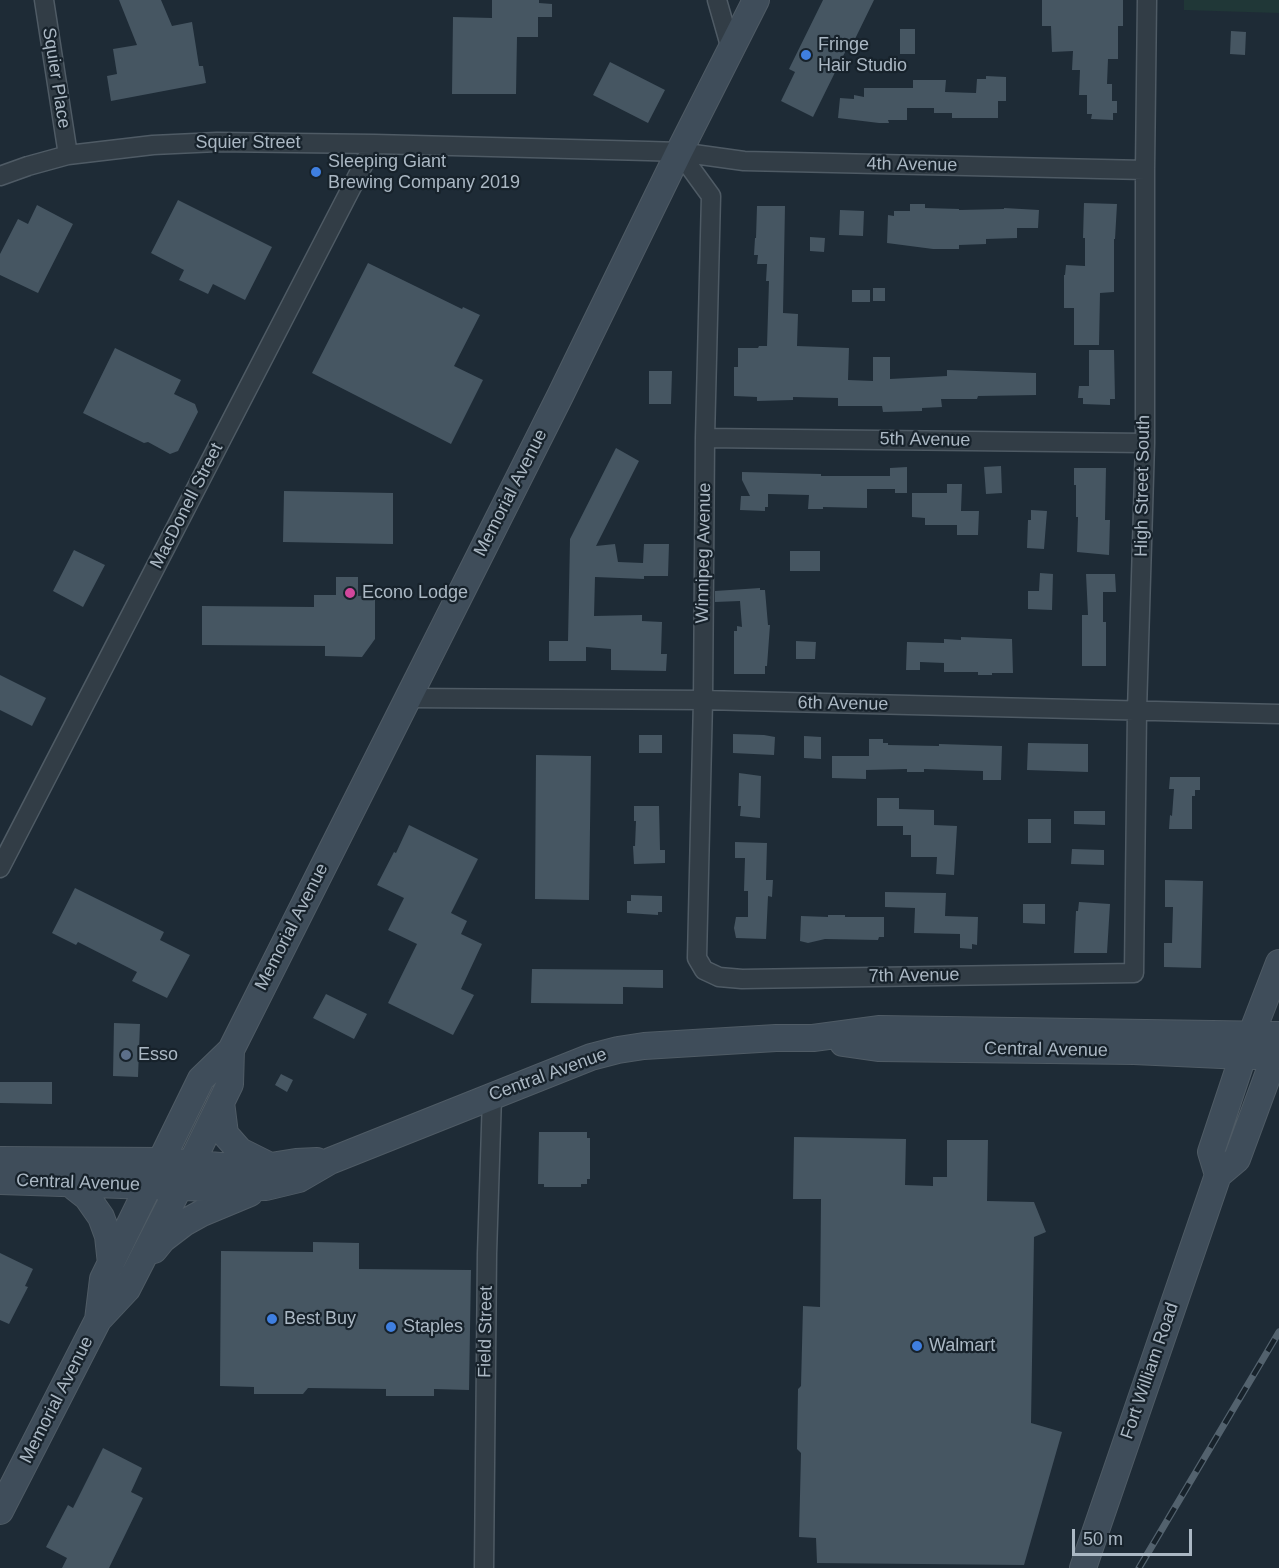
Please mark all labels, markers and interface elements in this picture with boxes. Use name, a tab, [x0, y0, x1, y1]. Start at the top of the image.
street label: Squier Place	[37, 26, 75, 130]
place label: Fringe Hair Studio	[818, 34, 907, 76]
marker: Fringe Hair Studio	[799, 48, 813, 62]
street label: Squier Street	[195, 132, 301, 154]
place label: Sleeping Giant Brewing Company 2019	[328, 151, 520, 194]
street label: 4th Avenue	[866, 153, 958, 177]
marker: Sleeping Giant Brewing Company 2019	[309, 165, 323, 179]
street label: High Street South	[1131, 415, 1155, 557]
street label: Memorial Avenue	[470, 426, 552, 560]
street label: 5th Avenue	[879, 428, 971, 452]
street label: MacDonell Street	[146, 440, 228, 572]
street label: Winnipeg Avenue	[692, 482, 716, 624]
place label: Econo Lodge	[362, 582, 468, 604]
marker: Econo Lodge	[343, 586, 357, 600]
street label: 6th Avenue	[797, 692, 889, 716]
street label: Memorial Avenue	[251, 860, 333, 994]
street label: 7th Avenue	[868, 964, 960, 988]
street label: Central Avenue	[984, 1038, 1108, 1062]
place label: Esso	[138, 1044, 178, 1066]
street label: Central Avenue	[486, 1044, 610, 1106]
marker: Esso	[119, 1048, 133, 1062]
street label: Central Avenue	[16, 1170, 140, 1196]
street label: Field Street	[474, 1286, 498, 1378]
street label: Fort William Road	[1117, 1300, 1183, 1442]
place label: Best Buy	[284, 1308, 356, 1330]
marker: Best Buy	[265, 1312, 279, 1326]
place label: Staples	[403, 1316, 463, 1338]
marker: Staples	[384, 1320, 398, 1334]
street label: Memorial Avenue	[16, 1333, 98, 1467]
place label: Walmart	[929, 1335, 995, 1357]
marker: Walmart	[910, 1339, 924, 1353]
scale bar	[1075, 1517, 1195, 1555]
text: 50 m	[1083, 1529, 1123, 1549]

